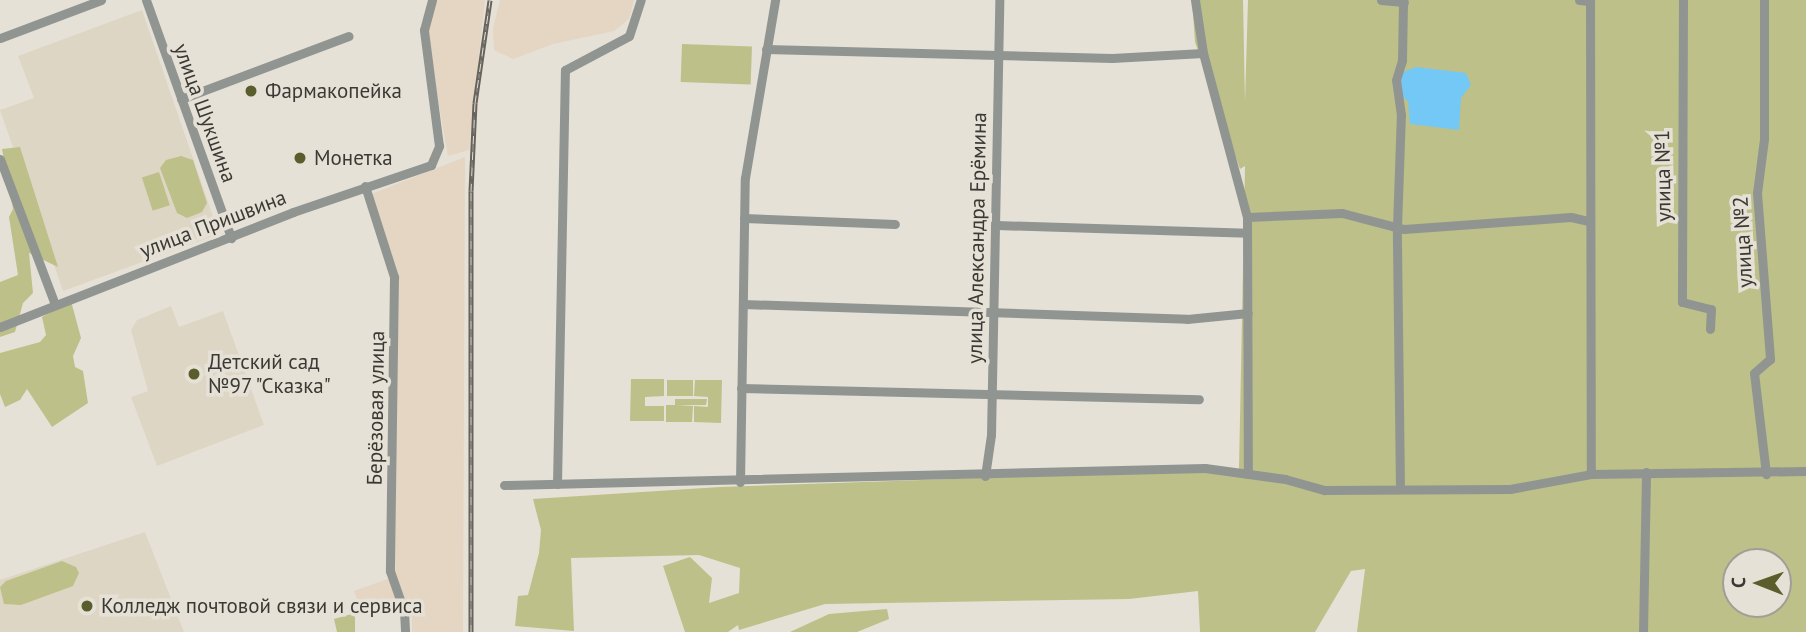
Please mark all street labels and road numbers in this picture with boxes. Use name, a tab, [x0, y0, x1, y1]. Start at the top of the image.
street label: улица Шукшина	[168, 40, 242, 186]
street label: улица Александра Ерёмина	[962, 112, 992, 364]
street label: улица №1	[1650, 130, 1676, 222]
street label: улица Пришвина	[136, 184, 290, 264]
street label: улица №2	[1728, 195, 1758, 289]
street label: Берёзовая улица	[362, 330, 390, 486]

